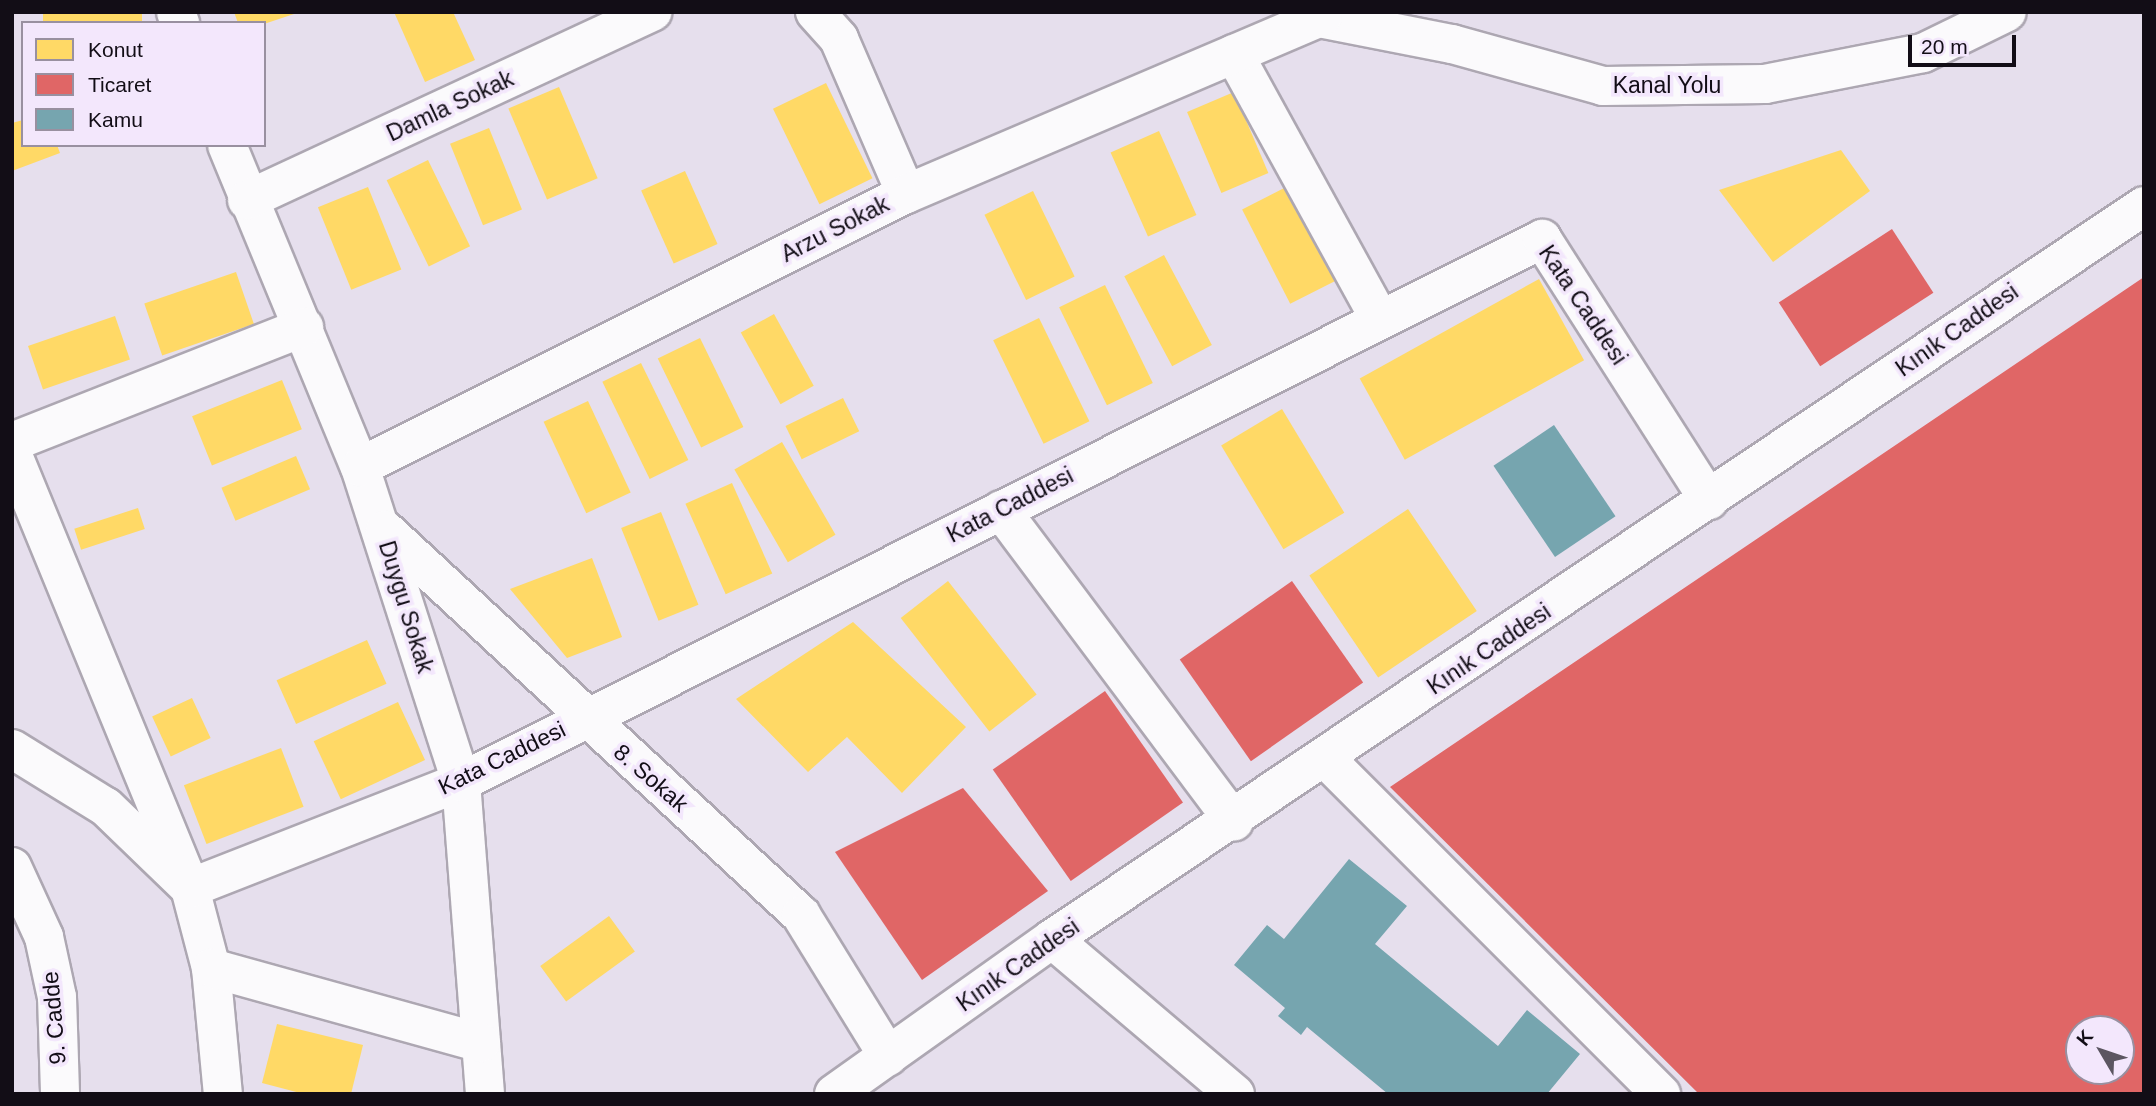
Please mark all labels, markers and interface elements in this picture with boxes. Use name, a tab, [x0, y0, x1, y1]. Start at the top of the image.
legend	[21, 21, 266, 147]
scale bar	[1911, 21, 2020, 65]
text: 20 m	[1921, 35, 1968, 58]
text: Konut	[88, 38, 143, 61]
street label: Damla Sokak	[382, 65, 518, 147]
street label: Kanal Yolu	[1612, 71, 1722, 99]
text: Ticaret	[88, 73, 151, 96]
text: Kamu	[88, 108, 143, 131]
street label: Arzu Sokak	[776, 190, 894, 268]
street label: Kata Caddesi	[1533, 240, 1633, 370]
street label: Kınık Caddesi	[1890, 278, 2024, 382]
street label: Kata Caddesi	[942, 461, 1078, 549]
street label: Duygu Sokak	[373, 538, 439, 676]
street label: Kınık Caddesi	[1422, 598, 1556, 700]
street label: Kata Caddesi	[434, 715, 570, 801]
street label: 8. Sokak	[608, 738, 694, 818]
street label: Kınık Caddesi	[951, 913, 1085, 1017]
street label: 9. Cadde	[36, 970, 72, 1066]
north arrow	[2065, 1015, 2135, 1085]
text: K	[2072, 1026, 2097, 1050]

